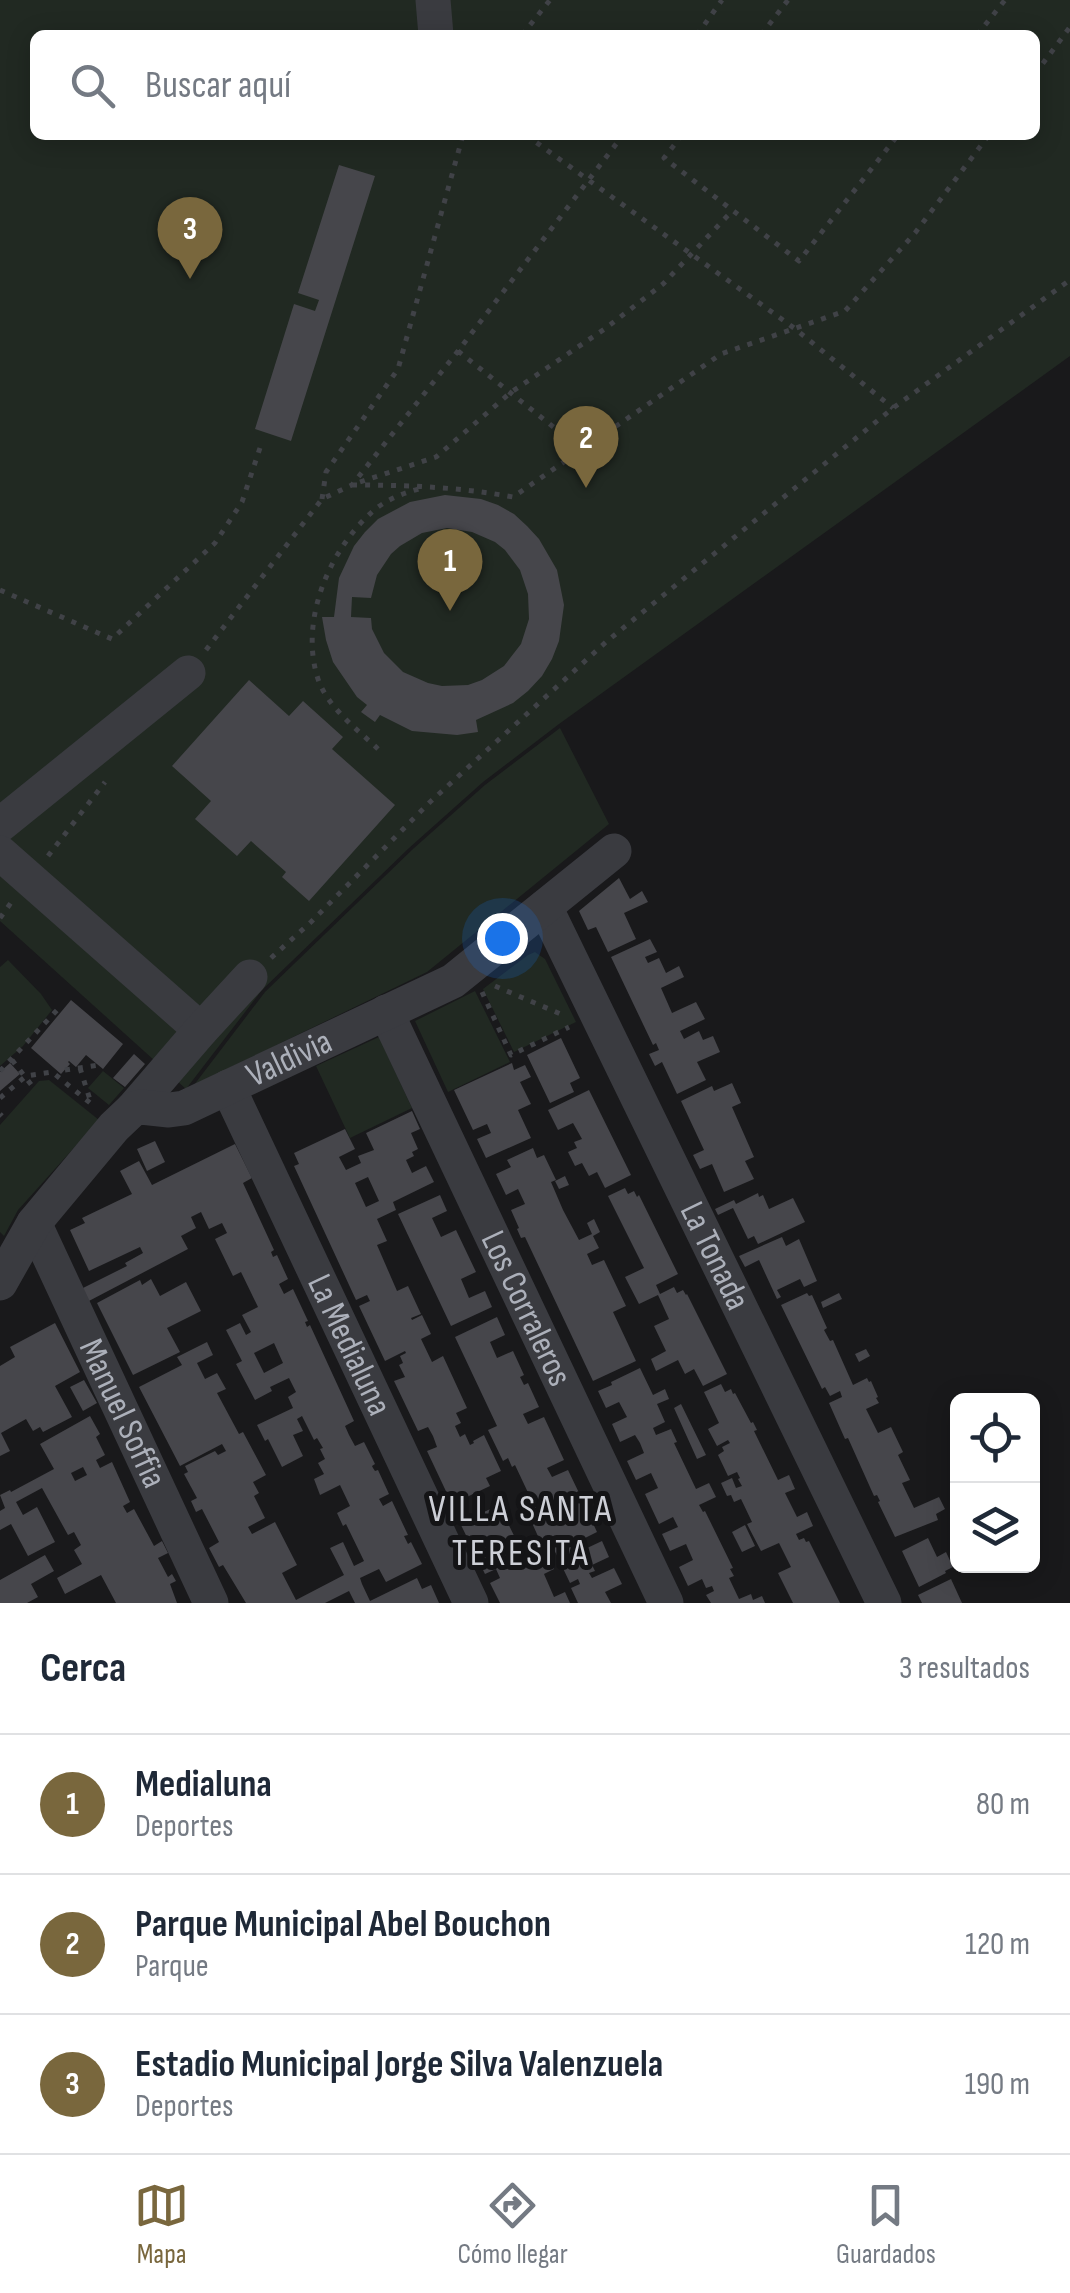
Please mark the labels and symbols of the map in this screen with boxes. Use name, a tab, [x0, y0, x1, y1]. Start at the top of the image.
pin: 3	[158, 196, 222, 279]
pin: 2	[554, 406, 618, 488]
pin: 1	[418, 528, 482, 611]
your location	[477, 913, 528, 964]
street label: Valdivia	[240, 1020, 339, 1097]
street label: La Tonada	[670, 1195, 759, 1317]
street label: Los Corraleros	[471, 1224, 582, 1393]
street label: La Medialuna	[298, 1267, 401, 1422]
street label: Manuel Soffia	[69, 1332, 176, 1495]
district label: VILLA SANTA TERESITA	[428, 1487, 614, 1576]

